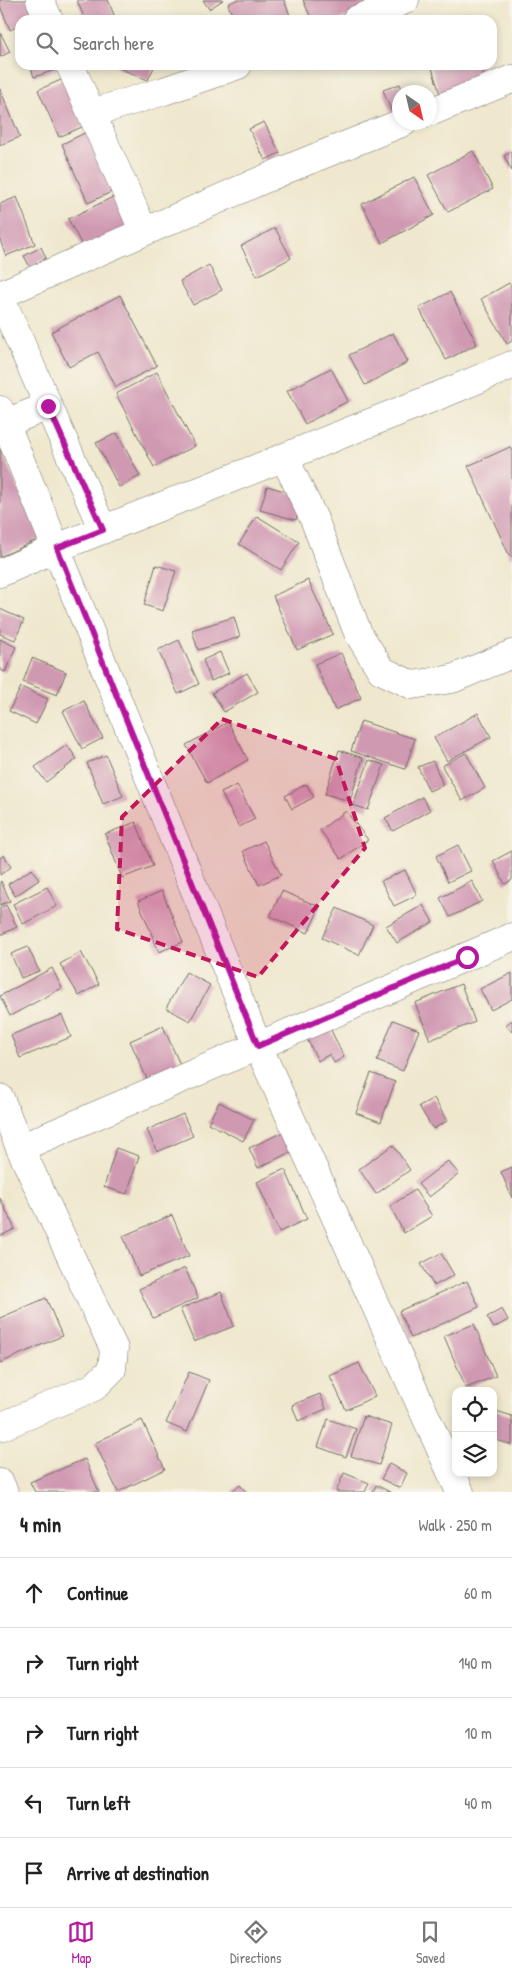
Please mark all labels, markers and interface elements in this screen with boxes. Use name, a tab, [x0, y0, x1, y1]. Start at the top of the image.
search box	[15, 15, 497, 70]
icon: search	[33, 29, 61, 57]
text: Search here	[73, 30, 154, 56]
north arrow	[392, 85, 437, 130]
route end	[37, 395, 60, 418]
route start	[456, 946, 479, 969]
map controls	[452, 1387, 497, 1477]
button: locate	[452, 1387, 497, 1432]
button: layers	[452, 1432, 497, 1477]
text: 4 min	[20, 1510, 61, 1539]
text: Walk · 250 m	[418, 1514, 492, 1536]
icon: ahead	[20, 1579, 48, 1607]
text: Continue	[67, 1580, 128, 1606]
text: 60 m	[464, 1582, 492, 1604]
icon: right	[20, 1649, 48, 1677]
text: Turn right	[67, 1650, 138, 1676]
text: 140 m	[458, 1652, 492, 1674]
icon: right	[20, 1719, 48, 1747]
text: Turn right	[67, 1720, 138, 1746]
text: 10 m	[464, 1722, 492, 1744]
icon: left	[20, 1789, 48, 1817]
text: Turn left	[67, 1790, 130, 1816]
text: 40 m	[464, 1792, 492, 1814]
icon: arrive	[20, 1859, 48, 1887]
text: Arrive at destination	[67, 1860, 209, 1886]
tab: Map	[67, 1918, 95, 1967]
tab: Directions	[230, 1918, 281, 1967]
tab: Saved	[416, 1918, 445, 1967]

